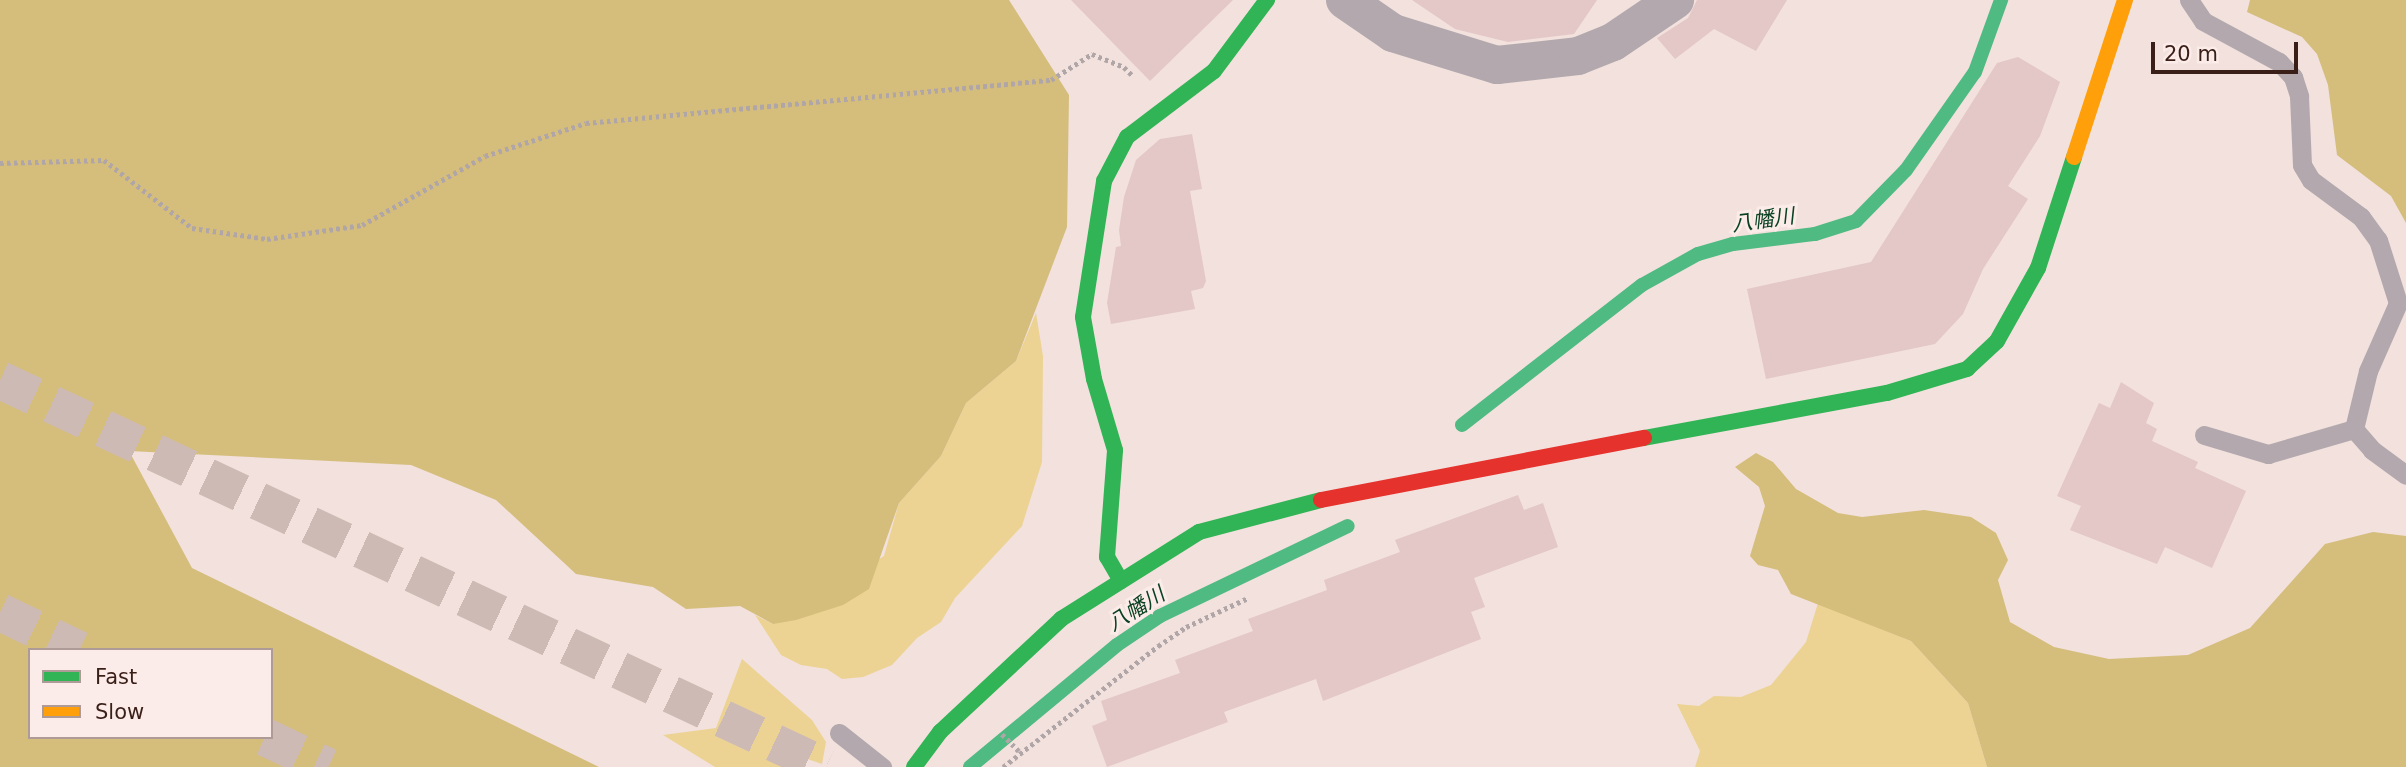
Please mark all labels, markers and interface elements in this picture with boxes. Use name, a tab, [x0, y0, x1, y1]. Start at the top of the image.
scale bar	[2154, 28, 2301, 72]
text: 20 m	[2164, 42, 2218, 66]
water label: 八幡川	[1730, 203, 1796, 237]
water label: 八幡川	[1103, 582, 1169, 636]
legend	[28, 648, 273, 739]
text: Fast	[95, 665, 137, 689]
text: Slow	[95, 700, 144, 724]

